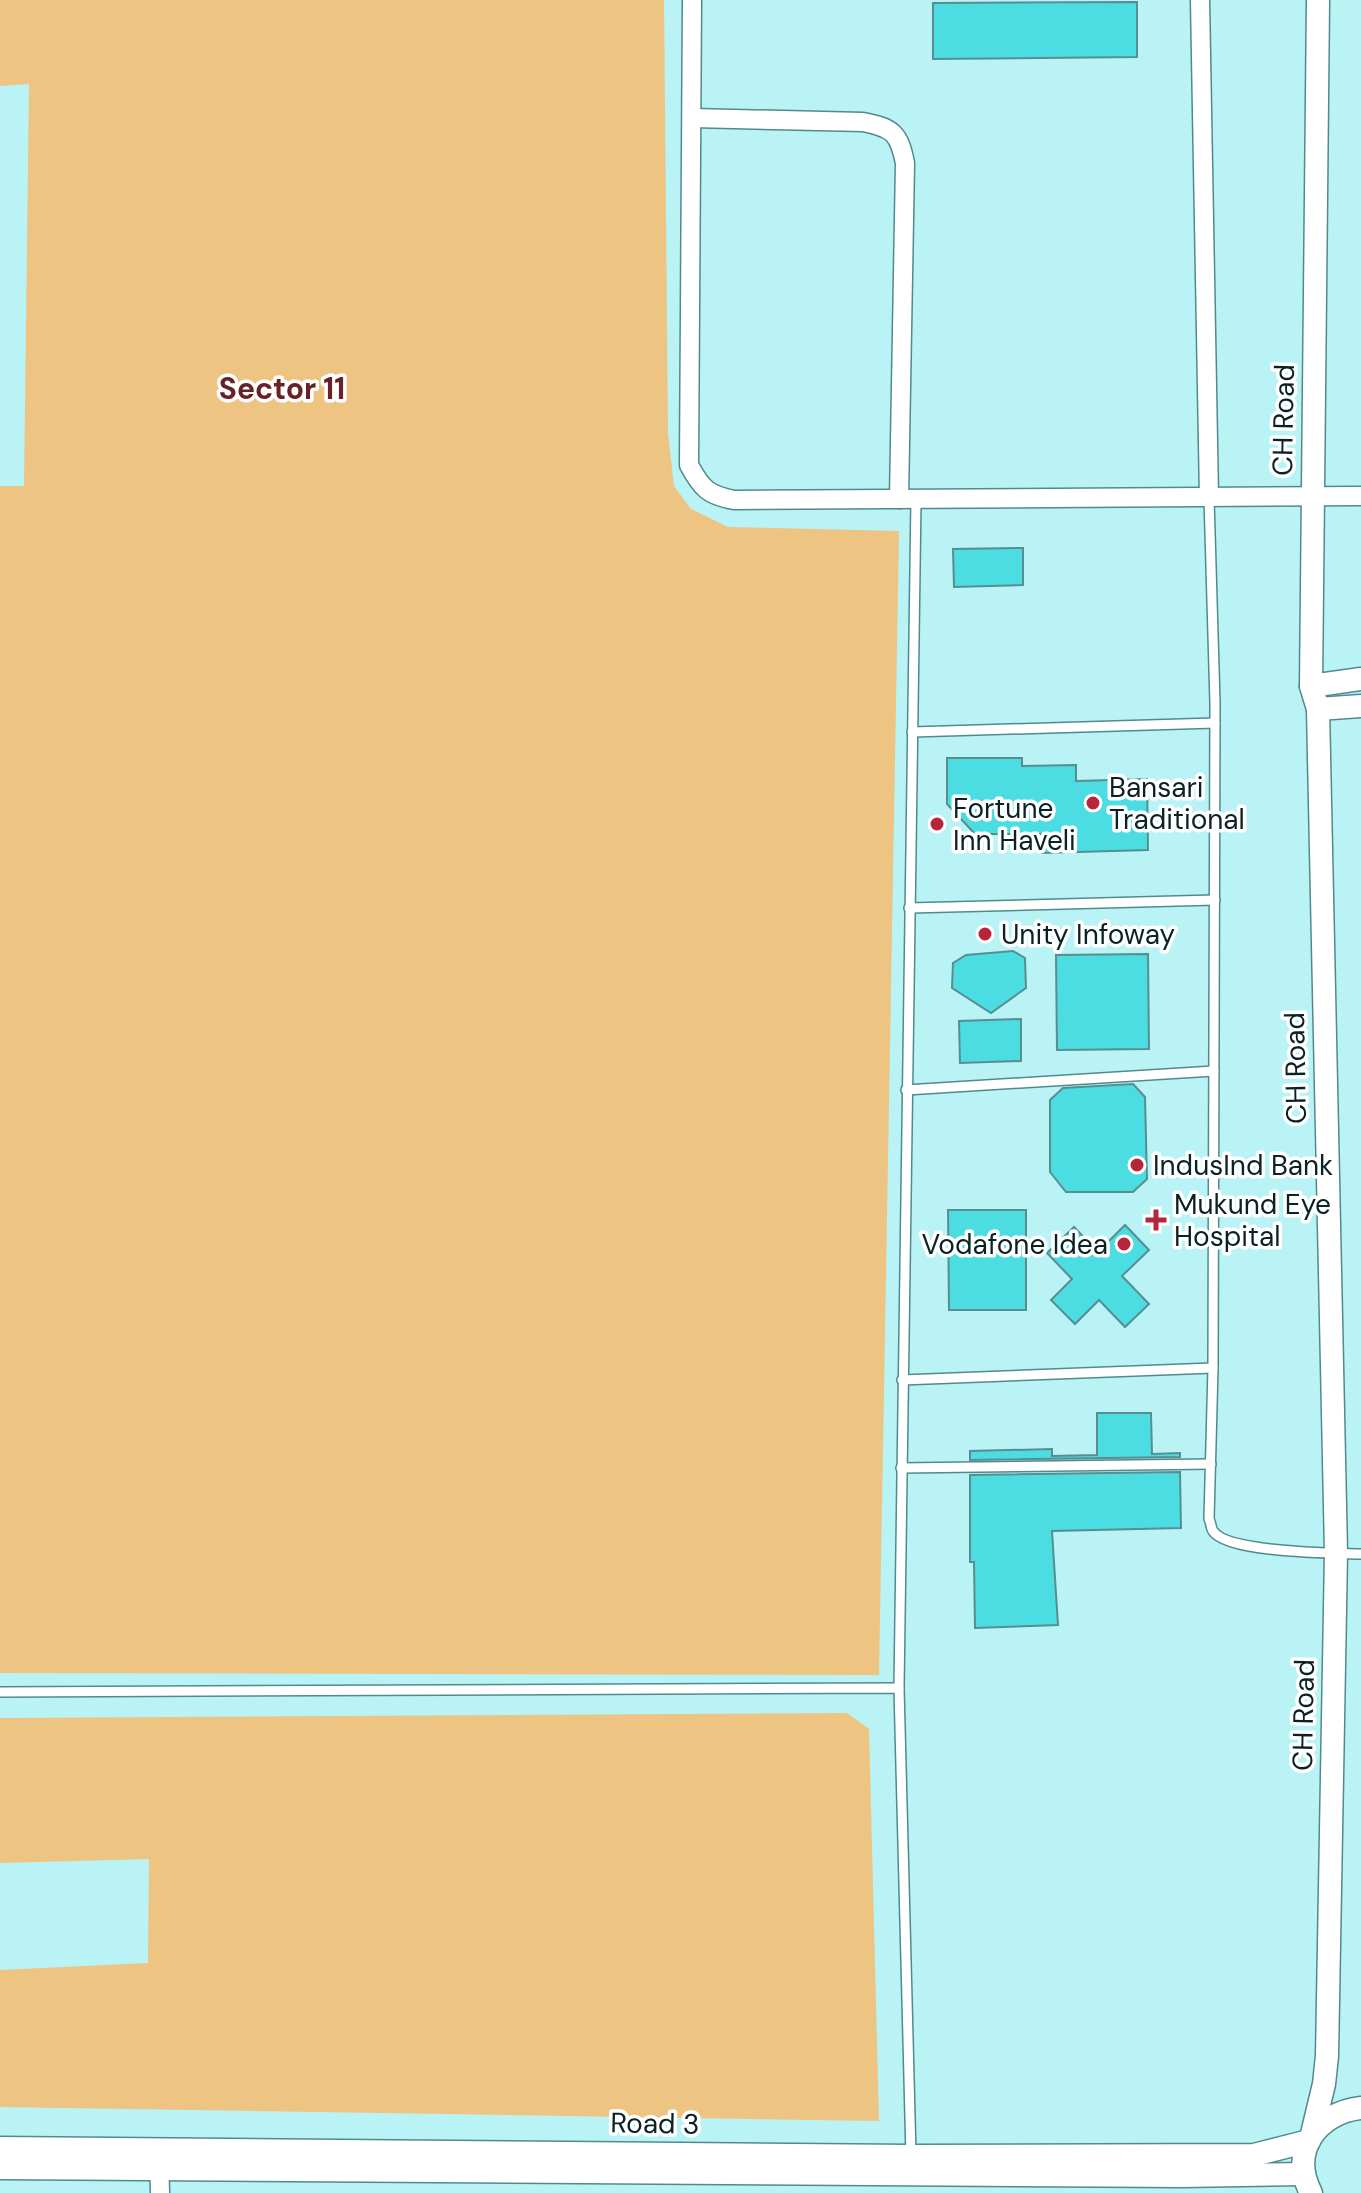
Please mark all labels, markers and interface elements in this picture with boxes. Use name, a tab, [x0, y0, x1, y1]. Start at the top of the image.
street label: CH Road	[1264, 364, 1303, 476]
district label: Sector 11	[219, 369, 345, 408]
place label: Bansari Traditional	[1109, 769, 1245, 838]
place label: Fortune Inn Haveli	[953, 790, 1076, 859]
marker: Bansari Traditional	[1084, 794, 1102, 812]
marker: Fortune Inn Haveli	[928, 815, 946, 833]
place label: Unity Infoway	[1001, 916, 1175, 953]
marker: Unity Infoway	[976, 925, 994, 943]
street label: CH Road	[1276, 1012, 1315, 1124]
place label: IndusInd Bank	[1153, 1147, 1333, 1184]
marker: IndusInd Bank	[1128, 1156, 1146, 1174]
place label: Mukund Eye Hospital	[1174, 1186, 1331, 1255]
marker: Mukund Eye Hospital	[1145, 1209, 1167, 1231]
place label: Vodafone Idea	[921, 1226, 1108, 1263]
marker: Vodafone Idea	[1115, 1235, 1133, 1253]
street label: CH Road	[1284, 1659, 1323, 1771]
street label: Road 3	[610, 2104, 700, 2143]

